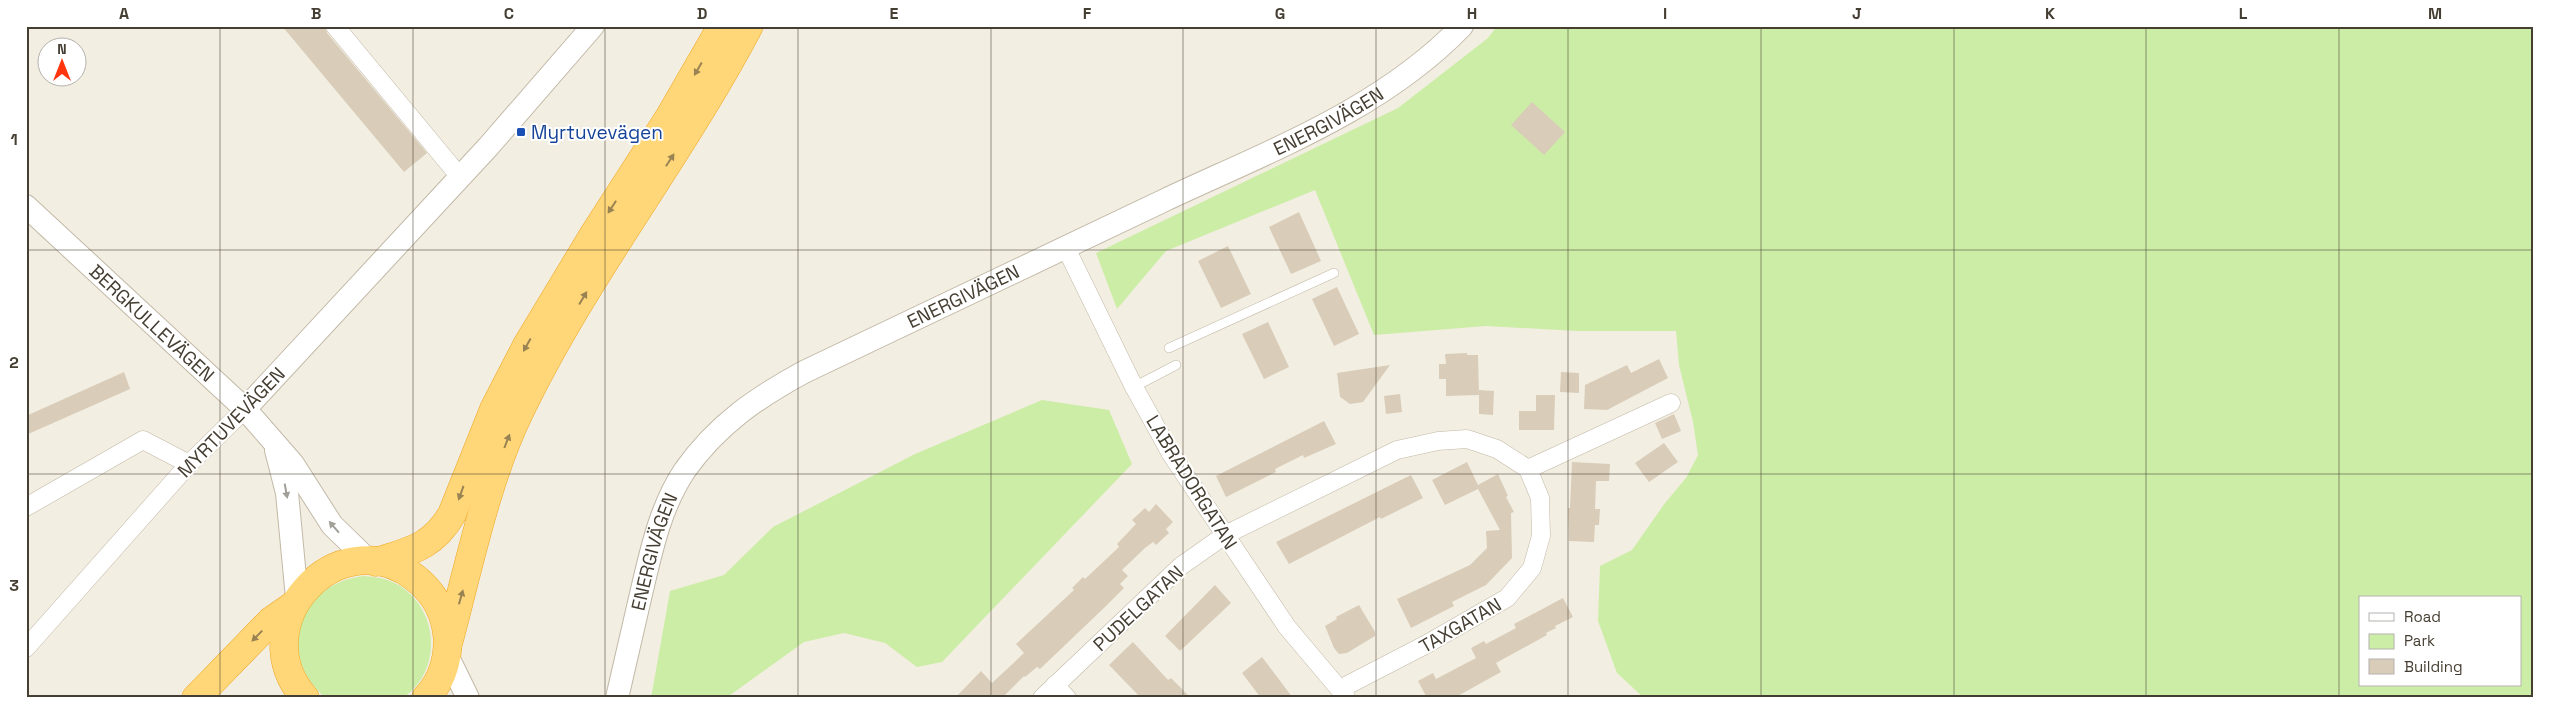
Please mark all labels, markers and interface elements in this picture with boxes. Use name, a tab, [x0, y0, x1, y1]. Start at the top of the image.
text: A	[119, 3, 129, 24]
text: B	[311, 3, 321, 24]
text: C	[504, 3, 514, 24]
text: D	[697, 3, 707, 24]
text: E	[890, 3, 899, 24]
text: F	[1083, 3, 1092, 24]
text: G	[1275, 3, 1285, 24]
text: H	[1467, 3, 1477, 24]
text: I	[1663, 3, 1667, 24]
text: J	[1852, 3, 1862, 24]
text: K	[2045, 3, 2055, 24]
text: L	[2239, 3, 2248, 24]
text: M	[2428, 3, 2442, 24]
north arrow	[38, 38, 88, 88]
text: N	[57, 40, 67, 58]
one-way arrow	[693, 62, 702, 75]
street label: ENERGIVÄGEN	[1269, 82, 1388, 161]
place label: Myrtuvevägen	[531, 120, 663, 145]
marker: Myrtuvevägen	[515, 126, 527, 138]
text: 1	[10, 129, 18, 150]
one-way arrow	[665, 154, 674, 167]
one-way arrow	[607, 200, 617, 213]
street label: BERGKULLEVÄGEN	[84, 259, 220, 388]
street label: ENERGIVÄGEN	[903, 259, 1024, 334]
one-way arrow	[579, 292, 588, 305]
one-way arrow	[523, 338, 531, 353]
text: 2	[9, 352, 19, 373]
street label: MYRTUVEVÄGEN	[172, 362, 291, 483]
street label: LABRADORGATAN	[1140, 411, 1243, 554]
one-way arrow	[503, 433, 511, 448]
one-way arrow	[282, 484, 290, 500]
one-way arrow	[457, 486, 465, 501]
street label: ENERGIVÄGEN	[626, 489, 683, 613]
one-way arrow	[329, 521, 340, 533]
street label: PUDELGATAN	[1088, 560, 1189, 657]
text: 3	[9, 575, 19, 596]
one-way arrow	[457, 589, 465, 604]
street label: TAXGATAN	[1415, 592, 1506, 659]
legend	[2359, 596, 2522, 686]
text: Road	[2404, 607, 2441, 626]
one-way arrow	[251, 630, 263, 642]
text: Park	[2404, 631, 2435, 650]
text: Building	[2404, 657, 2463, 676]

